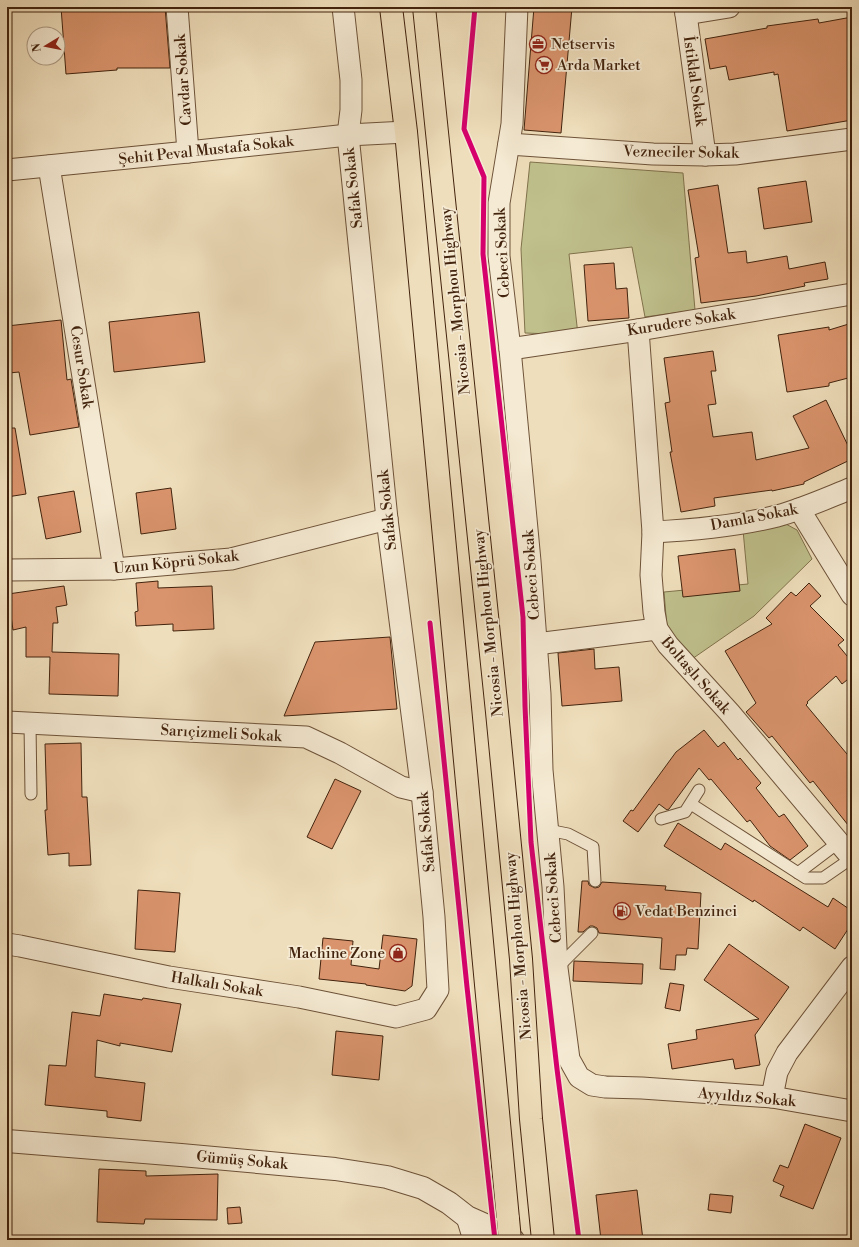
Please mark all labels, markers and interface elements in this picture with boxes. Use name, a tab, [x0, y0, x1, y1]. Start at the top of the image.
north arrow	[26, 26, 66, 66]
street label: Cavdar Sokak	[171, 33, 196, 126]
office icon: Netservis	[528, 34, 548, 54]
place label: Netservis	[551, 35, 615, 54]
street label: İstiklal Sokak	[679, 35, 711, 129]
text: N	[29, 42, 45, 53]
supermarket icon: Arda Market	[534, 55, 554, 75]
place label: Arda Market	[556, 56, 641, 75]
street label: Şehit Peval Mustafa Sokak	[117, 132, 296, 169]
street label: Vezneciler Sokak	[622, 142, 740, 163]
street label: Safak Sokak	[340, 146, 367, 229]
street label: Nicosia - Morphou Highway	[436, 206, 475, 396]
street label: Cebeci Sokak	[491, 206, 514, 299]
street label: Kurudere Sokak	[626, 304, 738, 340]
street label: Cesur Sokak	[66, 324, 98, 411]
street label: Safak Sokak	[374, 468, 401, 551]
street label: Damla Sokak	[709, 500, 800, 535]
street label: Nicosia - Morphou Highway	[469, 528, 508, 718]
street label: Cebeci Sokak	[519, 528, 544, 621]
street label: Uzun Köprü Sokak	[113, 546, 241, 579]
street label: Boltaşlı Sokak	[656, 632, 735, 719]
street label: Sarıçizmeli Sokak	[160, 721, 283, 746]
street label: Safak Sokak	[413, 790, 439, 873]
street label: Nicosia - Morphou Highway	[501, 851, 536, 1041]
street label: Cebeci Sokak	[541, 851, 566, 944]
fuel station icon: Vedat Benzinci	[612, 901, 632, 921]
place label: Vedat Benzinci	[634, 902, 737, 921]
shop icon: Machine Zone	[388, 943, 408, 963]
place label: Machine Zone	[288, 944, 385, 963]
street label: Halkalı Sokak	[169, 968, 266, 1001]
street label: Ayyıldız Sokak	[696, 1084, 798, 1111]
street label: Gümüş Sokak	[195, 1147, 290, 1174]

